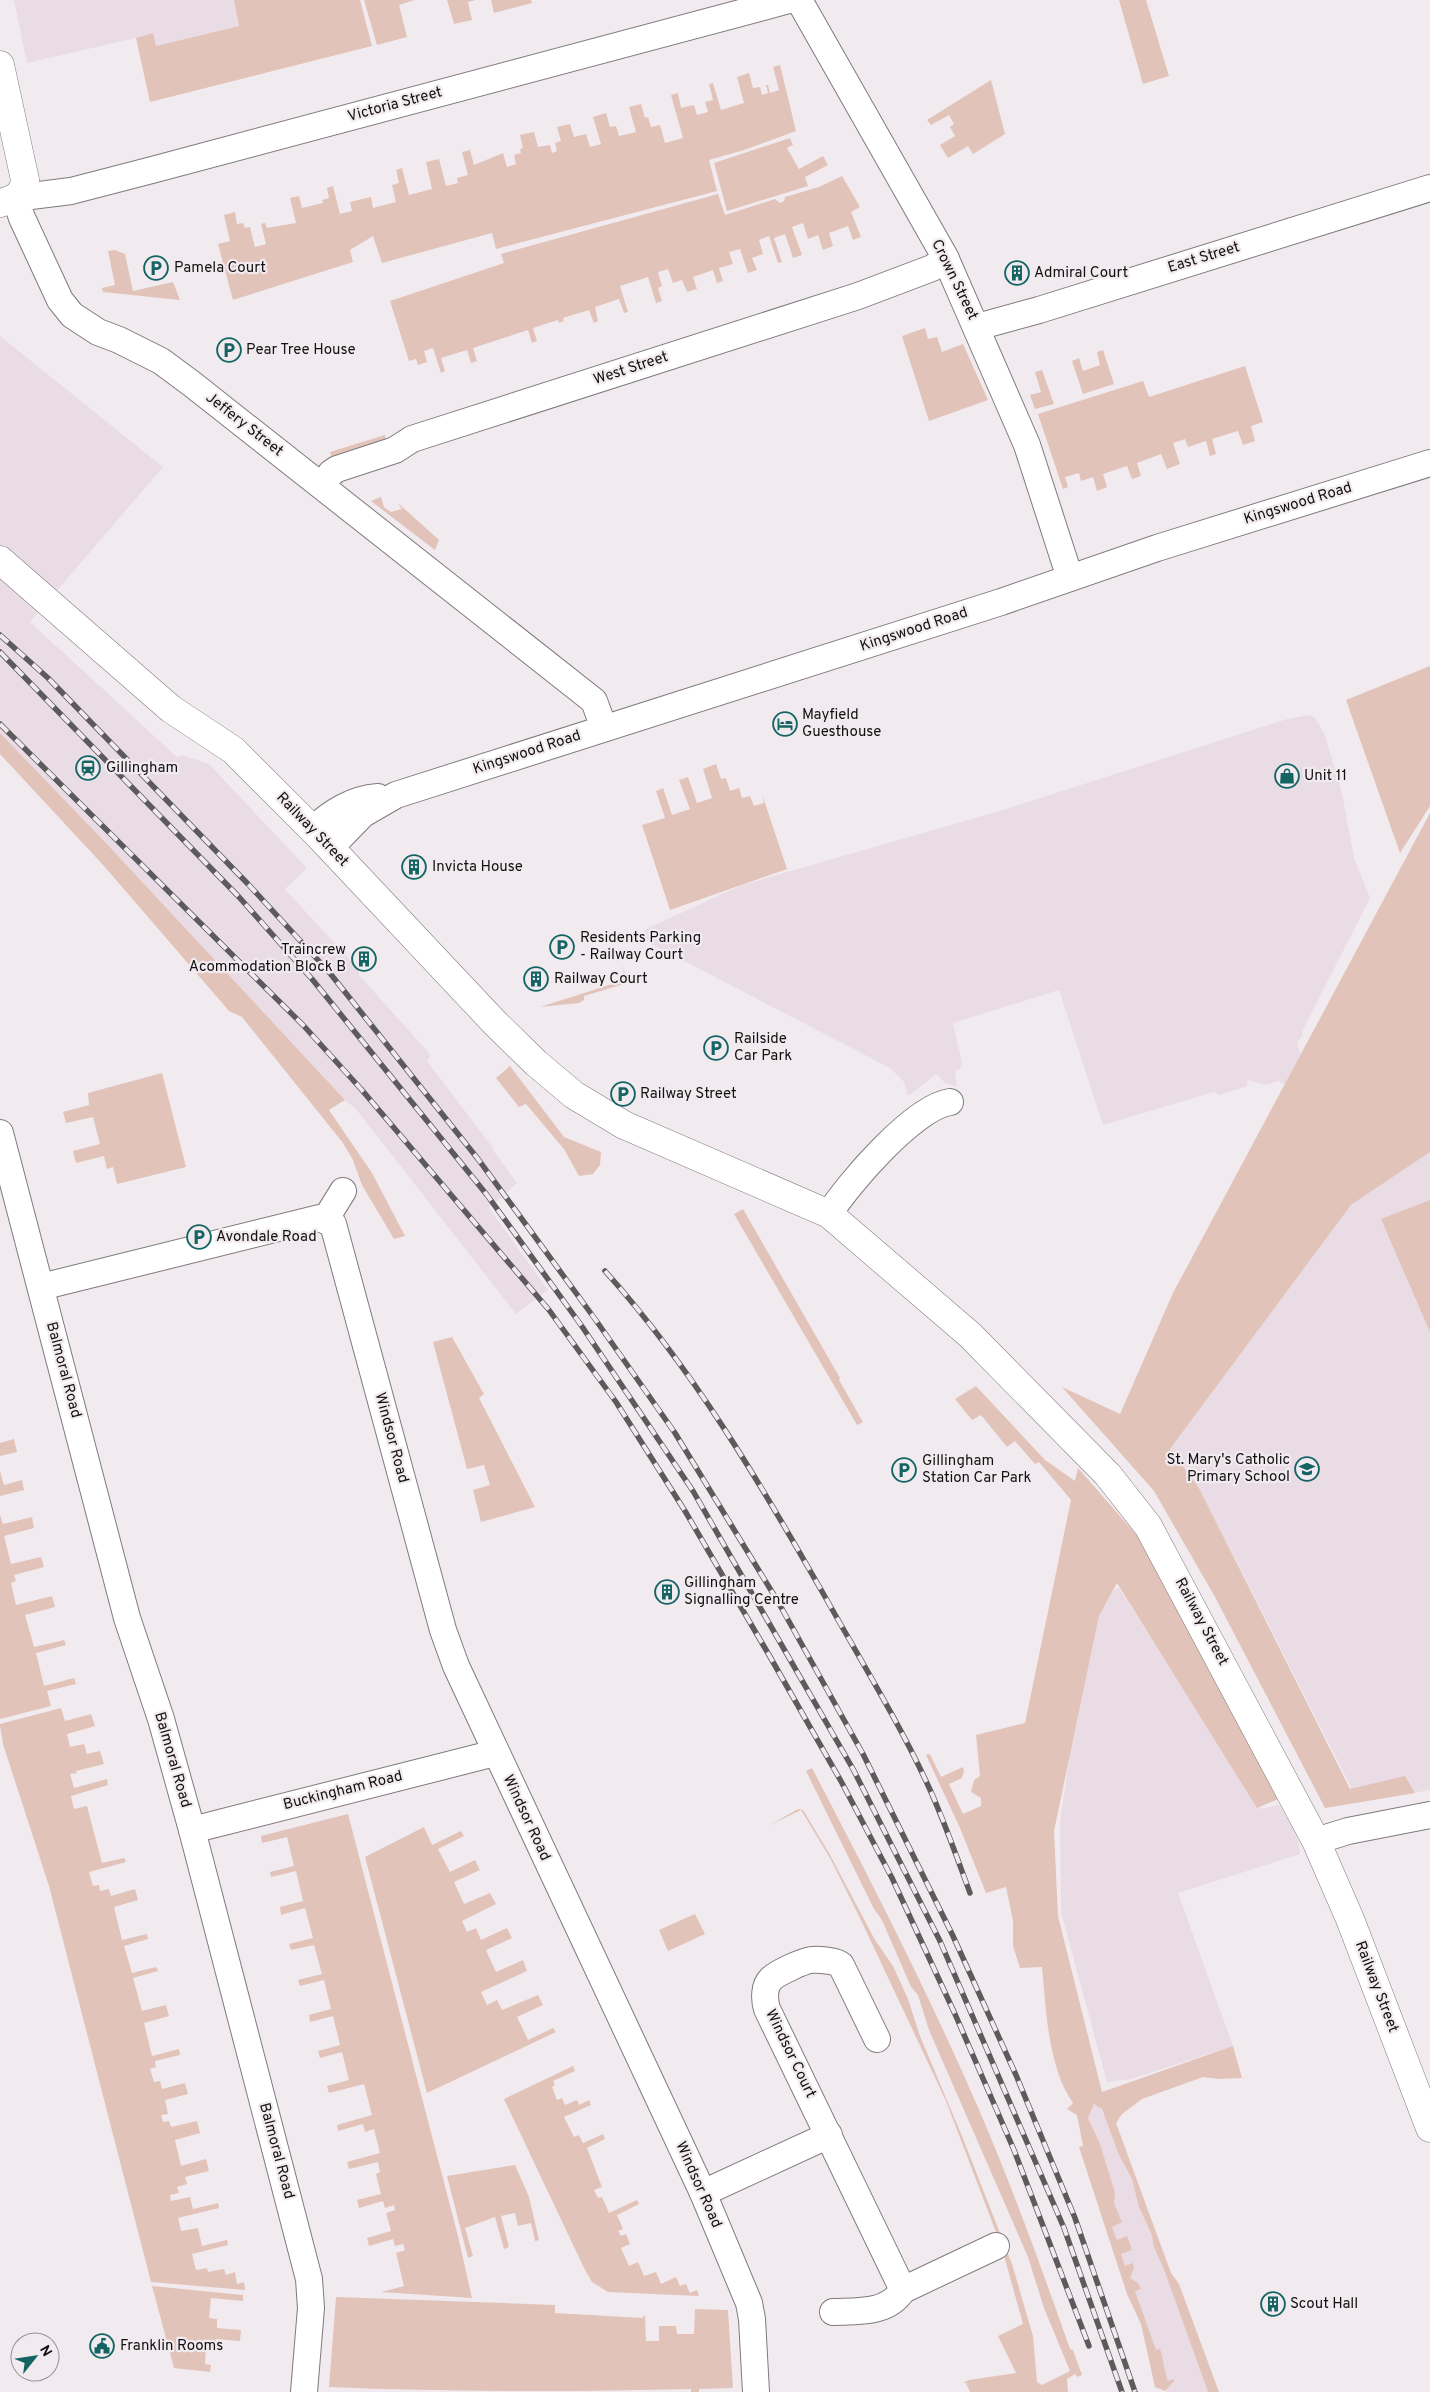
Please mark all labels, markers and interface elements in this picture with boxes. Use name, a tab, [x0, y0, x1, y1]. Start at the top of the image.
street label: Victoria Street	[346, 83, 444, 127]
street label: Crown Street	[926, 237, 982, 323]
street label: East Street	[1166, 238, 1242, 278]
parking icon: Pamela Court	[143, 255, 169, 281]
place label: Pamela Court	[174, 259, 266, 278]
building icon: Admiral Court	[1004, 260, 1030, 286]
place label: Admiral Court	[1034, 264, 1128, 283]
parking icon: Pear Tree House	[216, 337, 242, 363]
place label: Pear Tree House	[246, 341, 355, 360]
street label: West Street	[591, 348, 671, 390]
street label: Jeffery Street	[201, 389, 287, 461]
street label: Kingswood Road	[1242, 479, 1354, 529]
street label: Kingswood Road	[858, 604, 970, 656]
place label: Mayfield Guesthouse	[802, 706, 881, 742]
hotel icon: Mayfield Guesthouse	[772, 711, 798, 737]
street label: Kingswood Road	[471, 727, 583, 779]
station icon: Gillingham	[75, 755, 101, 781]
place label: Gillingham	[106, 759, 178, 778]
shop icon: Unit 11	[1274, 763, 1300, 789]
place label: Unit 11	[1304, 767, 1347, 786]
street label: Railway Street	[272, 789, 352, 871]
building icon: Invicta House	[401, 854, 427, 880]
place label: Invicta House	[432, 858, 523, 877]
place label: Residents Parking - Railway Court	[580, 929, 701, 965]
parking icon: Residents Parking - Railway Court	[549, 934, 575, 960]
place label: Traincrew Acommodation Block B	[189, 941, 346, 977]
building icon: Traincrew Acommodation Block B	[351, 946, 377, 972]
building icon: Railway Court	[523, 966, 549, 992]
place label: Railway Court	[554, 970, 648, 989]
place label: Railside Car Park	[734, 1030, 792, 1066]
parking icon: Railside Car Park	[703, 1035, 729, 1061]
parking icon: Railway Street	[610, 1081, 636, 1107]
place label: Railway Street	[640, 1085, 737, 1104]
parking icon: Avondale Road	[186, 1224, 212, 1250]
place label: Avondale Road	[216, 1228, 317, 1247]
street label: Balmoral Road	[41, 1320, 85, 1420]
street label: Windsor Road	[370, 1391, 412, 1485]
place label: St. Mary's Catholic Primary School	[1167, 1451, 1290, 1487]
place label: Gillingham Station Car Park	[922, 1452, 1032, 1488]
school or university icon: St. Mary's Catholic Primary School	[1294, 1456, 1320, 1482]
parking icon: Gillingham Station Car Park	[891, 1457, 917, 1483]
place label: Gillingham Signalling Centre	[684, 1574, 799, 1610]
street label: Railway Street	[1170, 1575, 1232, 1669]
building icon: Gillingham Signalling Centre	[654, 1579, 680, 1605]
street label: Balmoral Road	[149, 1710, 195, 1810]
street label: Buckingham Road	[281, 1767, 405, 1815]
street label: Windsor Road	[498, 1772, 554, 1864]
street label: Railway Street	[1350, 1938, 1402, 2036]
street label: Windsor Court	[760, 2006, 820, 2102]
street label: Balmoral Road	[254, 2101, 298, 2201]
street label: Windsor Road	[670, 2139, 726, 2231]
building icon: Scout Hall	[1260, 2291, 1286, 2317]
place label: Scout Hall	[1290, 2295, 1358, 2314]
north arrow	[10, 2332, 60, 2382]
public building icon: Franklin Rooms	[89, 2333, 115, 2359]
place label: Franklin Rooms	[120, 2337, 223, 2356]
text: N	[35, 2343, 55, 2360]

